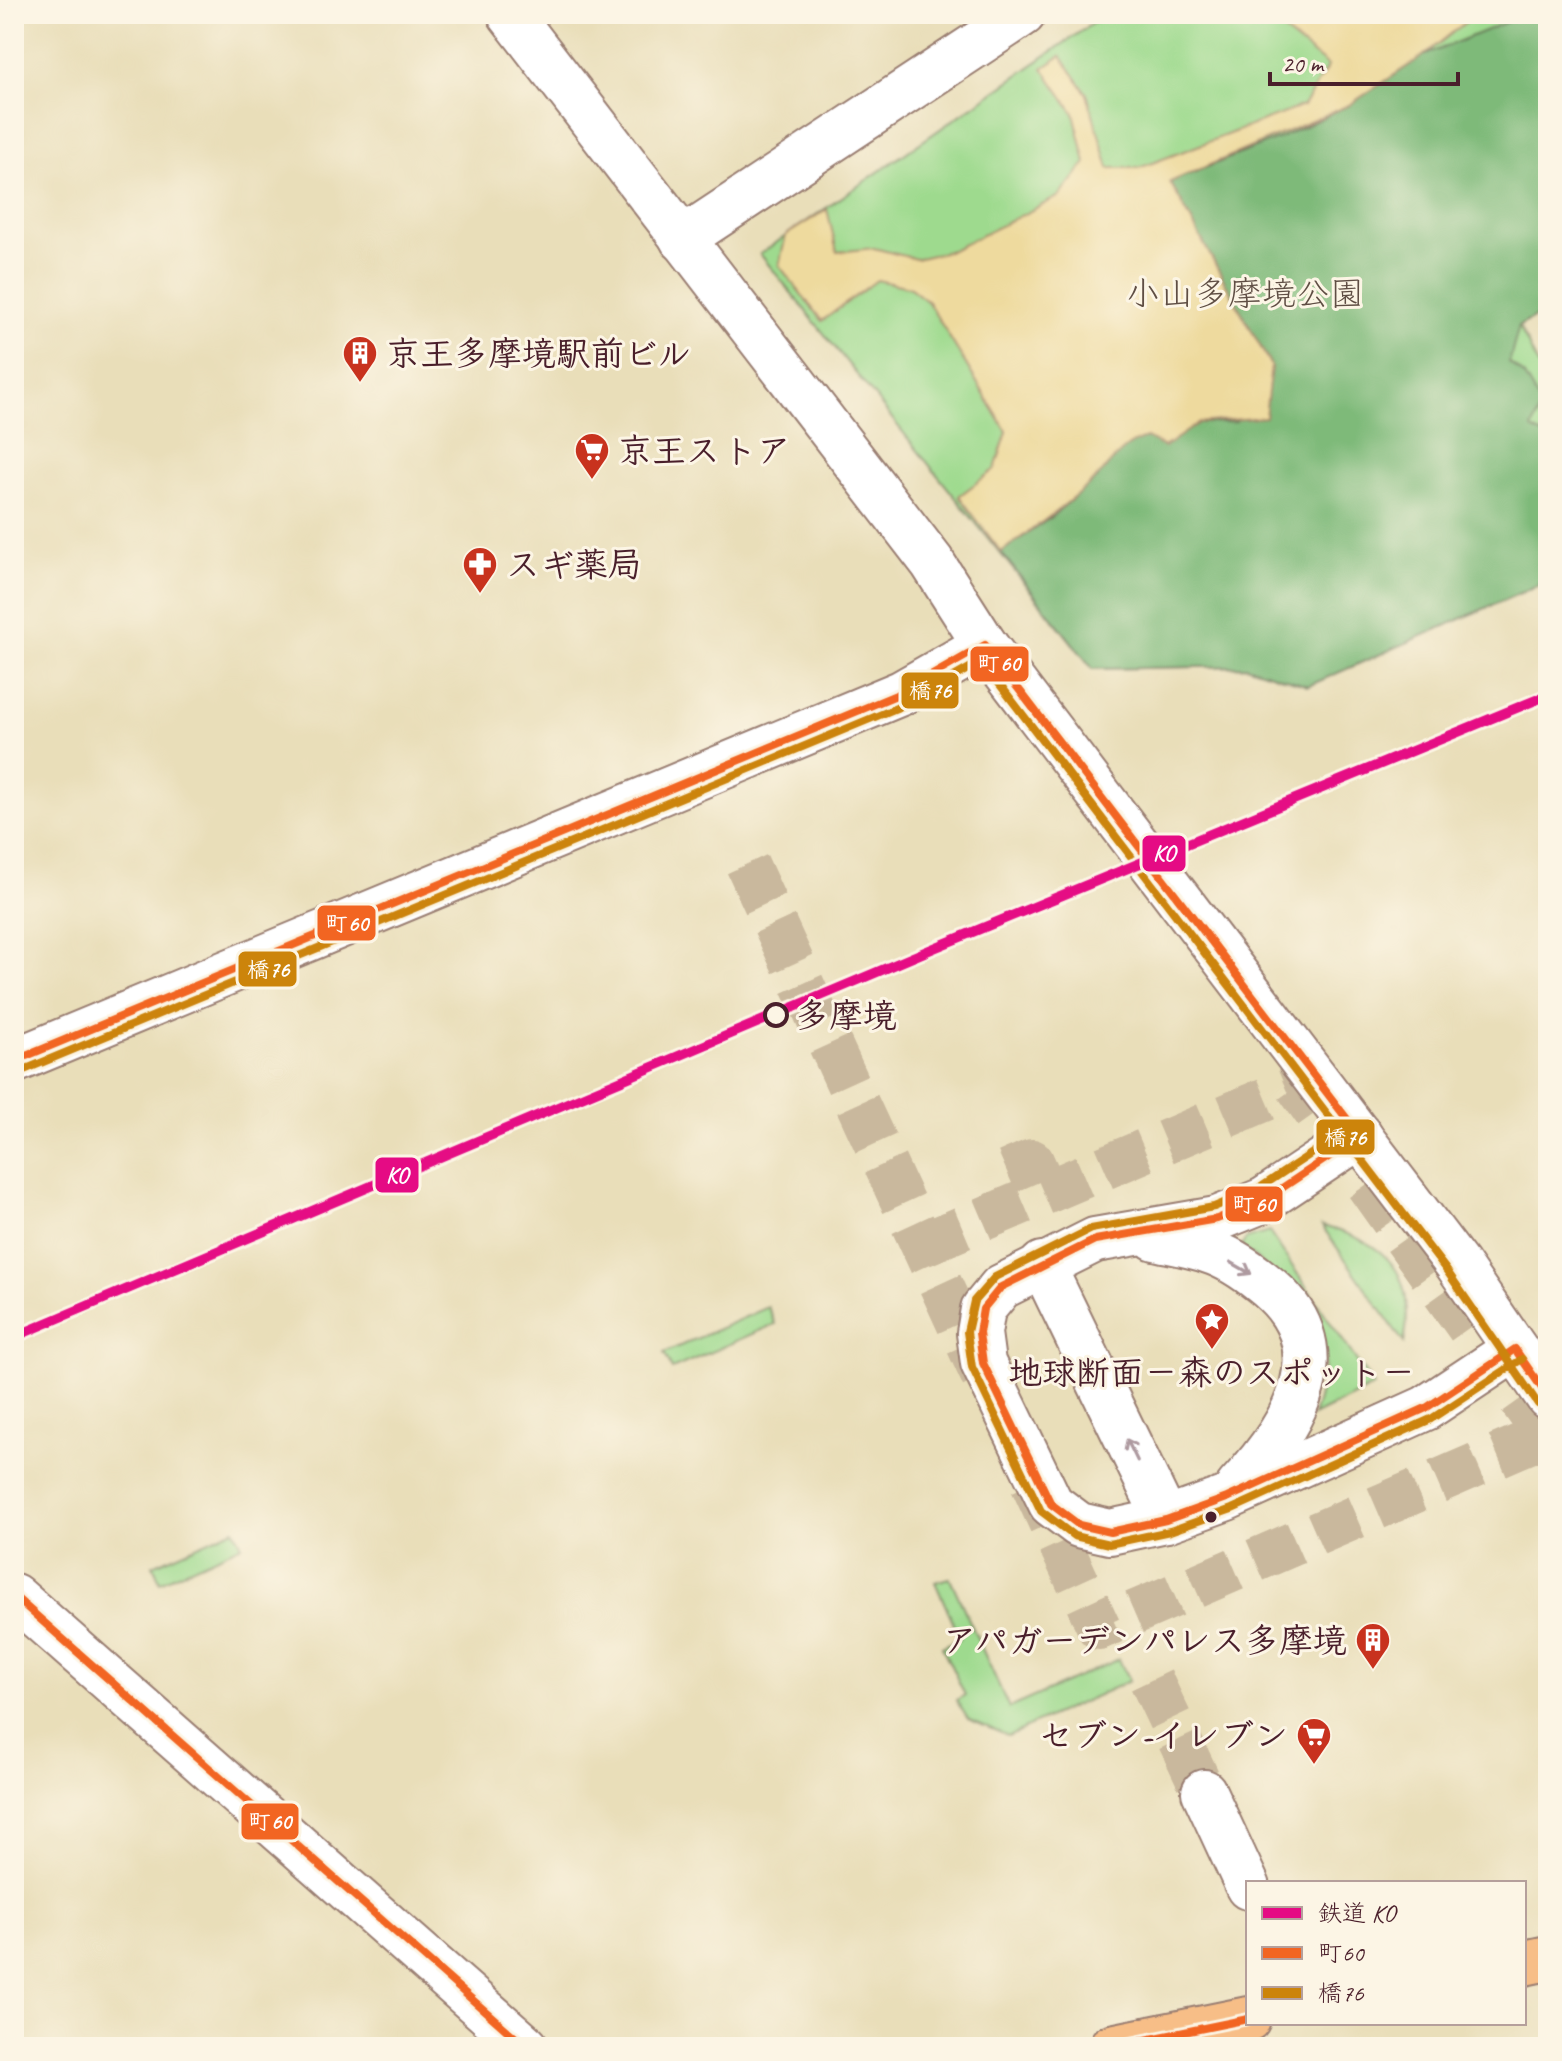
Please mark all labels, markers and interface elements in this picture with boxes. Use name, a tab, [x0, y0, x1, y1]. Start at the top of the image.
scale bar	[1270, 36, 1458, 86]
text: 20 m	[1282, 49, 1325, 79]
park label: 小山多摩境公園	[1126, 272, 1364, 315]
place label: 京王多摩境駅前ビル	[386, 332, 691, 375]
building icon: 京王多摩境駅前ビル	[341, 334, 379, 384]
place label: 京王ストア	[618, 429, 791, 472]
supermarket icon: 京王ストア	[573, 431, 611, 481]
place label: スギ薬局	[506, 543, 642, 586]
pharmacy icon: スギ薬局	[461, 545, 499, 595]
line badge: 町60	[969, 645, 1030, 683]
text: 町60	[978, 650, 1022, 678]
line badge: 橋76	[900, 671, 960, 710]
text: 橋76	[909, 677, 953, 705]
line badge: KO	[1141, 834, 1187, 873]
text: KO	[1153, 840, 1178, 868]
line badge: 町60	[316, 904, 377, 942]
text: 町60	[326, 910, 370, 938]
line badge: 橋76	[237, 950, 298, 988]
text: 橋76	[247, 956, 291, 984]
place label: 多摩境	[795, 994, 897, 1037]
marker: 多摩境	[764, 1003, 788, 1027]
line badge: 橋76	[1315, 1118, 1376, 1156]
text: 橋76	[1324, 1124, 1368, 1152]
line badge: KO	[374, 1156, 420, 1194]
text: KO	[386, 1162, 411, 1190]
line badge: 町60	[1224, 1185, 1284, 1223]
text: 町60	[1233, 1191, 1277, 1219]
one-way arrow	[1229, 1260, 1252, 1276]
place icon: 地球断面－森のスポット－	[1193, 1301, 1231, 1351]
place label: 地球断面－森のスポット－	[1008, 1351, 1416, 1394]
one-way arrow	[1124, 1438, 1139, 1462]
unlabelled marker	[1203, 1509, 1219, 1525]
place label: アパガーデンパレス多摩境	[942, 1619, 1347, 1662]
building icon: アパガーデンパレス多摩境	[1354, 1621, 1392, 1671]
place label: セブン-イレブン	[1039, 1714, 1288, 1757]
supermarket icon: セブン-イレブン	[1295, 1716, 1333, 1766]
line badge: 町60	[240, 1802, 300, 1841]
text: 町60	[249, 1808, 293, 1836]
legend	[1246, 1881, 1526, 2025]
text: 鉄道 KO	[1318, 1898, 1399, 1928]
text: 町60	[1318, 1938, 1366, 1968]
text: 橋76	[1318, 1978, 1365, 2008]

